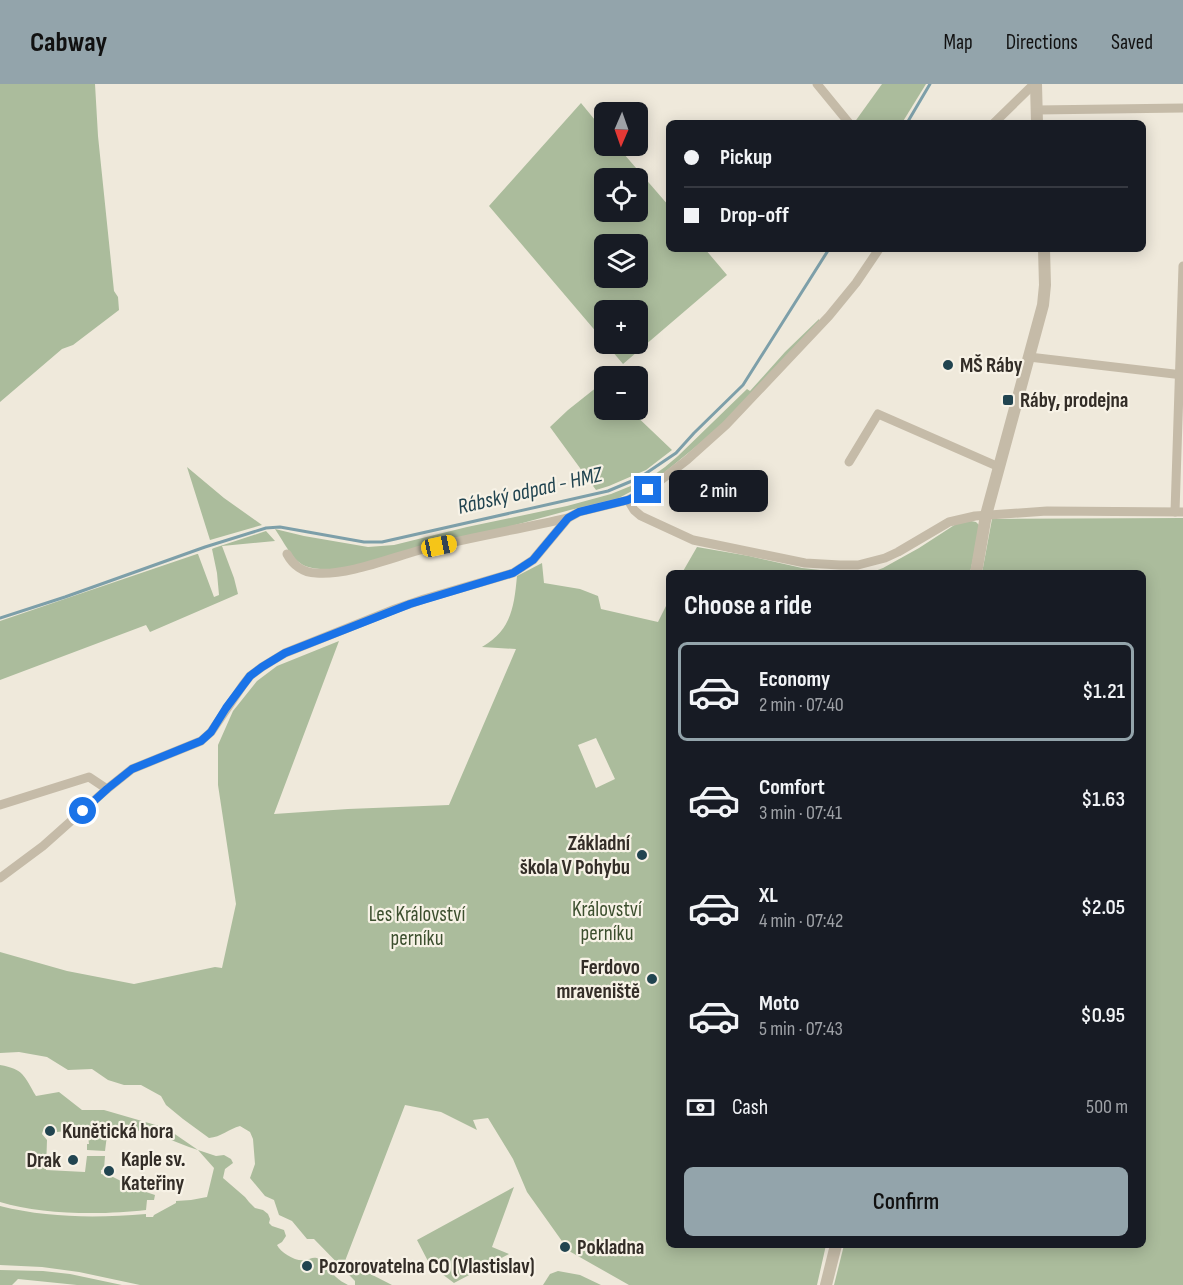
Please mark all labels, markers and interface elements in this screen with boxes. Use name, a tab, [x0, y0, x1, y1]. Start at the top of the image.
text: Cabway	[30, 26, 107, 59]
text: Map	[943, 30, 973, 55]
text: Directions	[1006, 30, 1078, 55]
text: Saved	[1111, 30, 1153, 55]
north arrow	[594, 102, 648, 156]
map controls	[594, 102, 648, 420]
text: Pickup	[720, 144, 772, 171]
button: locate	[594, 168, 648, 222]
text: Drop-off	[720, 202, 789, 229]
button: layers	[594, 234, 648, 288]
button: +	[594, 300, 648, 354]
place label: MŠ Ráby	[960, 353, 1023, 378]
marker: MŠ Ráby	[941, 358, 955, 372]
button: −	[594, 366, 648, 420]
place label: Ráby, prodejna	[1020, 388, 1128, 413]
marker: Ráby, prodejna	[1001, 393, 1015, 407]
water label: Rábský odpad - HMZ	[455, 461, 607, 521]
callout: 2 min	[669, 469, 768, 511]
route end	[634, 476, 661, 503]
text: 2 min	[700, 479, 737, 503]
car	[420, 533, 458, 559]
text: Choose a ride	[684, 590, 812, 622]
icon: car	[687, 665, 741, 719]
text: Economy	[759, 666, 830, 693]
text: $1.21	[1082, 678, 1125, 705]
text: 2 min · 07:40	[759, 693, 844, 717]
icon: car	[687, 773, 741, 827]
text: Comfort	[759, 774, 825, 801]
text: $1.63	[1081, 786, 1125, 813]
route start	[69, 797, 96, 824]
text: 3 min · 07:41	[759, 801, 842, 825]
place label: Základní škola V Pohybu	[520, 831, 631, 880]
marker: Základní škola V Pohybu	[635, 848, 649, 862]
icon: car	[687, 881, 741, 935]
text: XL	[759, 882, 778, 909]
text: $2.05	[1081, 894, 1125, 921]
park label: Království perníku	[572, 897, 642, 946]
park label: Les Království perníku	[369, 902, 465, 951]
text: 4 min · 07:42	[759, 909, 843, 933]
place label: Ferdovo mraveniště	[556, 955, 640, 1004]
marker: Ferdovo mraveniště	[645, 972, 659, 986]
icon: car	[687, 989, 741, 1043]
text: Moto	[759, 990, 799, 1017]
text: $0.95	[1081, 1002, 1125, 1029]
text: 5 min · 07:43	[759, 1017, 843, 1041]
icon: cash	[684, 1091, 717, 1124]
text: Cash	[732, 1094, 768, 1121]
text: 500 m	[1086, 1095, 1128, 1119]
place label: Kunětická hora	[62, 1119, 174, 1144]
marker: Kunětická hora	[43, 1124, 57, 1138]
place label: Kaple sv. Kateřiny	[121, 1147, 186, 1196]
place label: Drak	[26, 1148, 61, 1173]
marker: Drak	[66, 1153, 80, 1167]
marker: Kaple sv. Kateřiny	[102, 1164, 116, 1178]
button: Confirm	[684, 1167, 1128, 1236]
place label: Pokladna	[577, 1235, 644, 1260]
marker: Pokladna	[558, 1240, 572, 1254]
place label: Pozorovatelna CO (Vlastislav)	[319, 1254, 535, 1279]
marker: Pozorovatelna CO (Vlastislav)	[300, 1259, 314, 1273]

